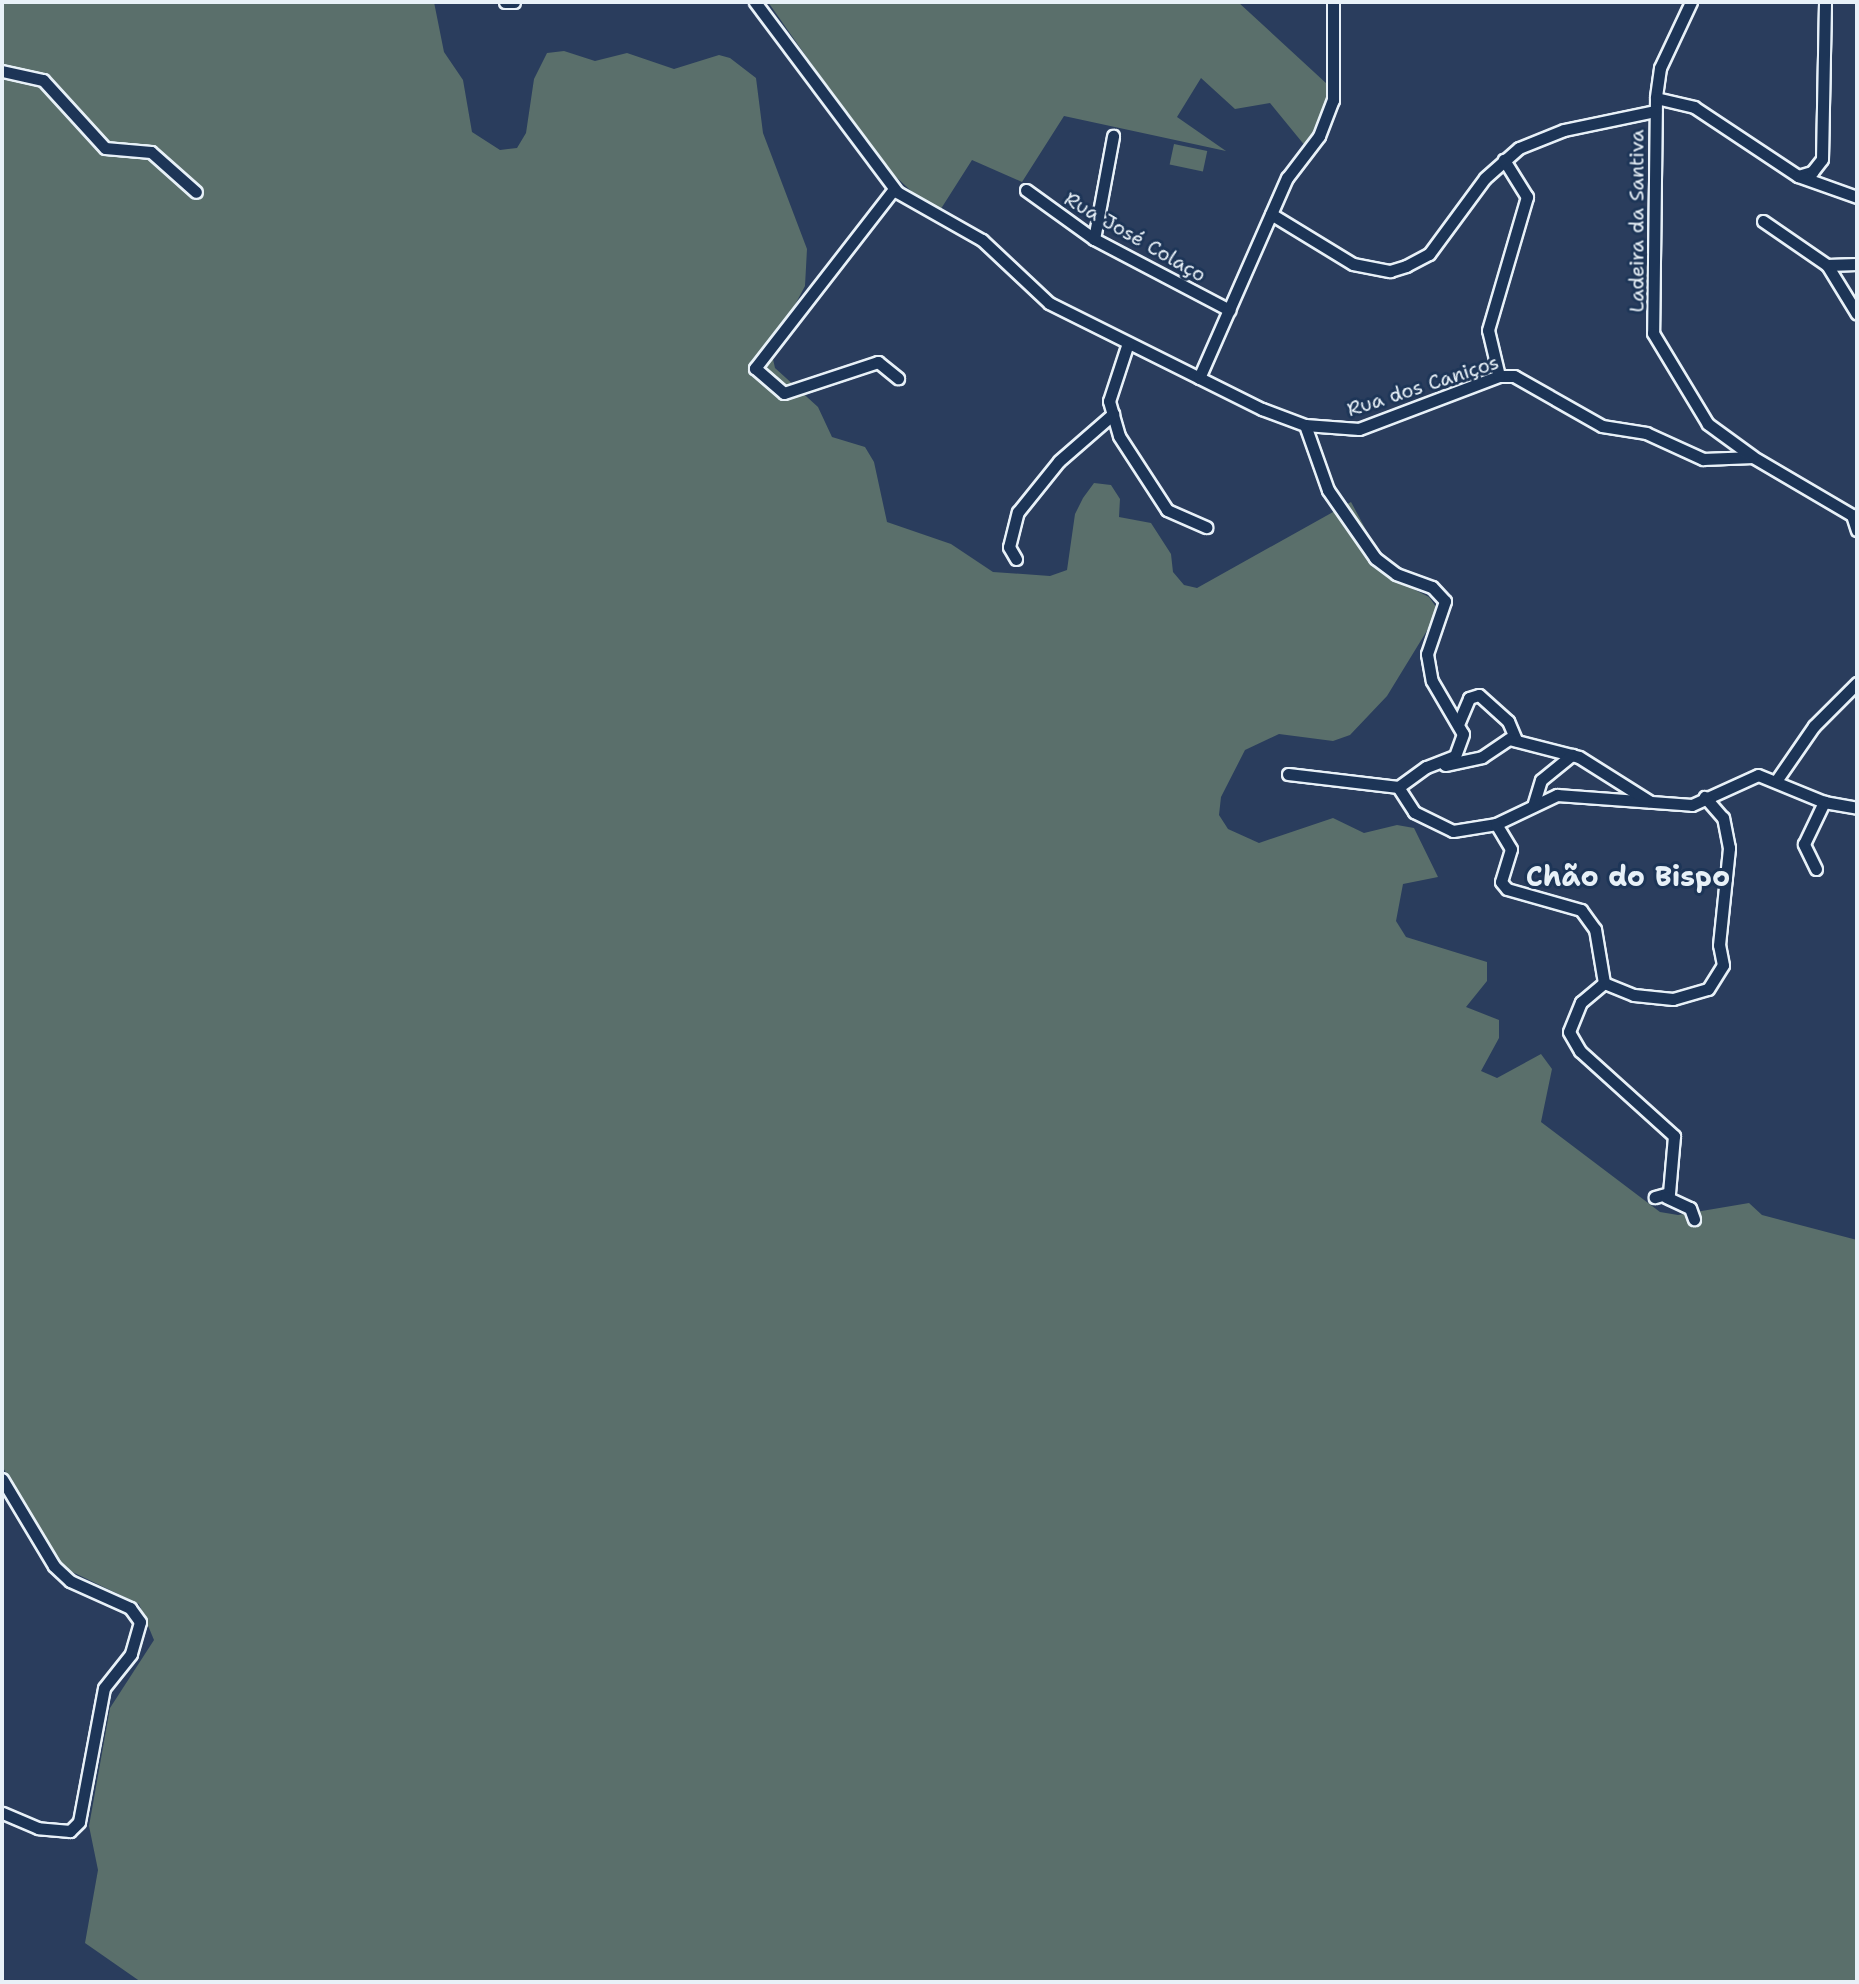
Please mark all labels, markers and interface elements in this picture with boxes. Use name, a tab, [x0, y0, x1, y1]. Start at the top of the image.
street label: Ladeira da Santiva	[1625, 129, 1649, 313]
street label: Rua José Colaço	[1060, 187, 1210, 287]
street label: Rua dos Caniços	[1344, 350, 1502, 422]
district label: Chão do Bispo	[1526, 859, 1730, 893]

